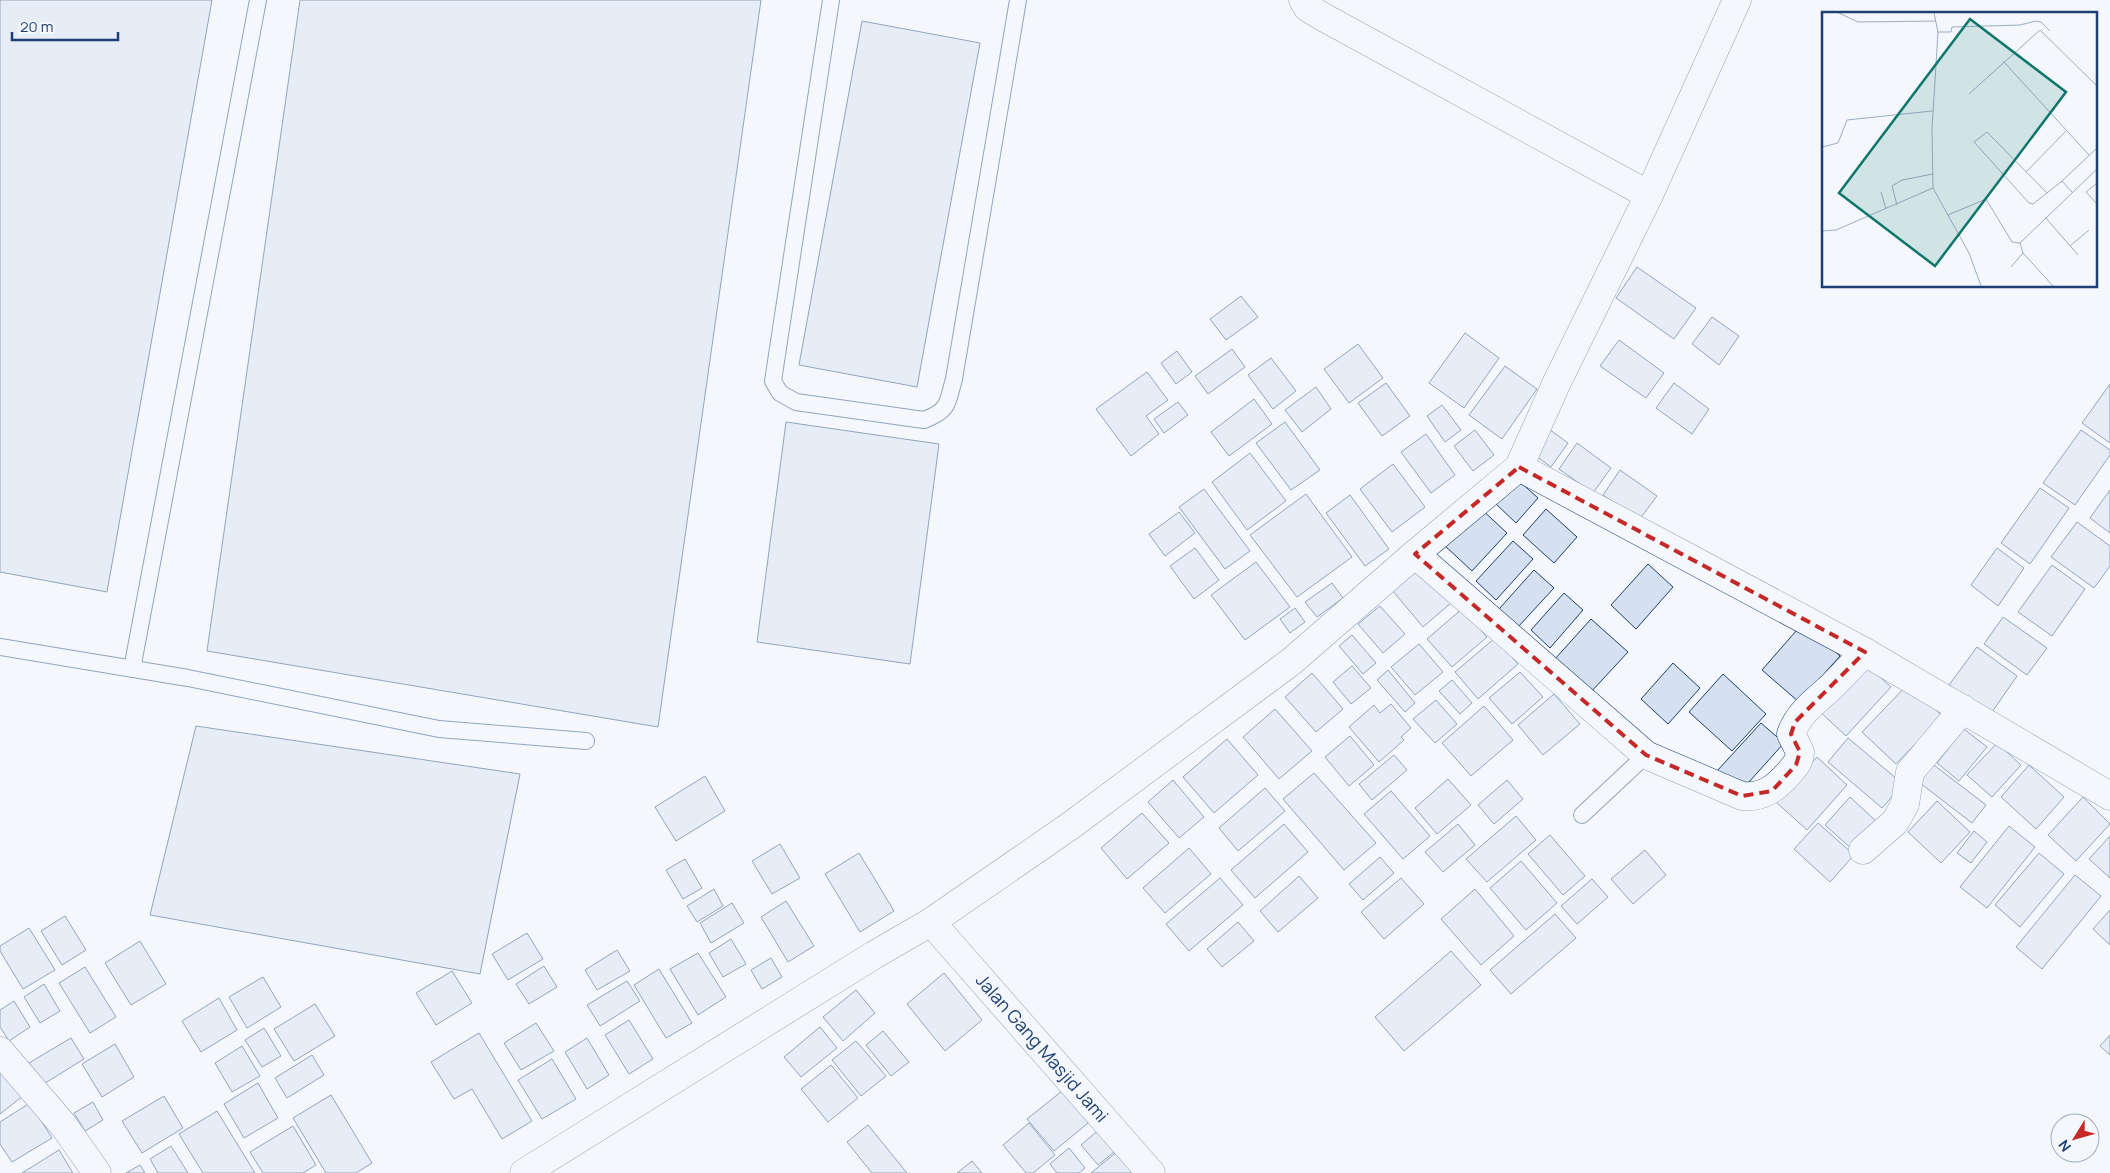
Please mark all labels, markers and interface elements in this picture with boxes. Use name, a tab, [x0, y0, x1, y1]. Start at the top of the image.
scale bar	[12, 10, 119, 42]
inset map	[1822, 12, 2098, 288]
text: 20 m	[20, 16, 53, 37]
street label: Jalan Gang Masjid Jami	[971, 968, 1114, 1127]
north arrow	[2050, 1113, 2100, 1163]
text: N	[2054, 1136, 2075, 1156]

